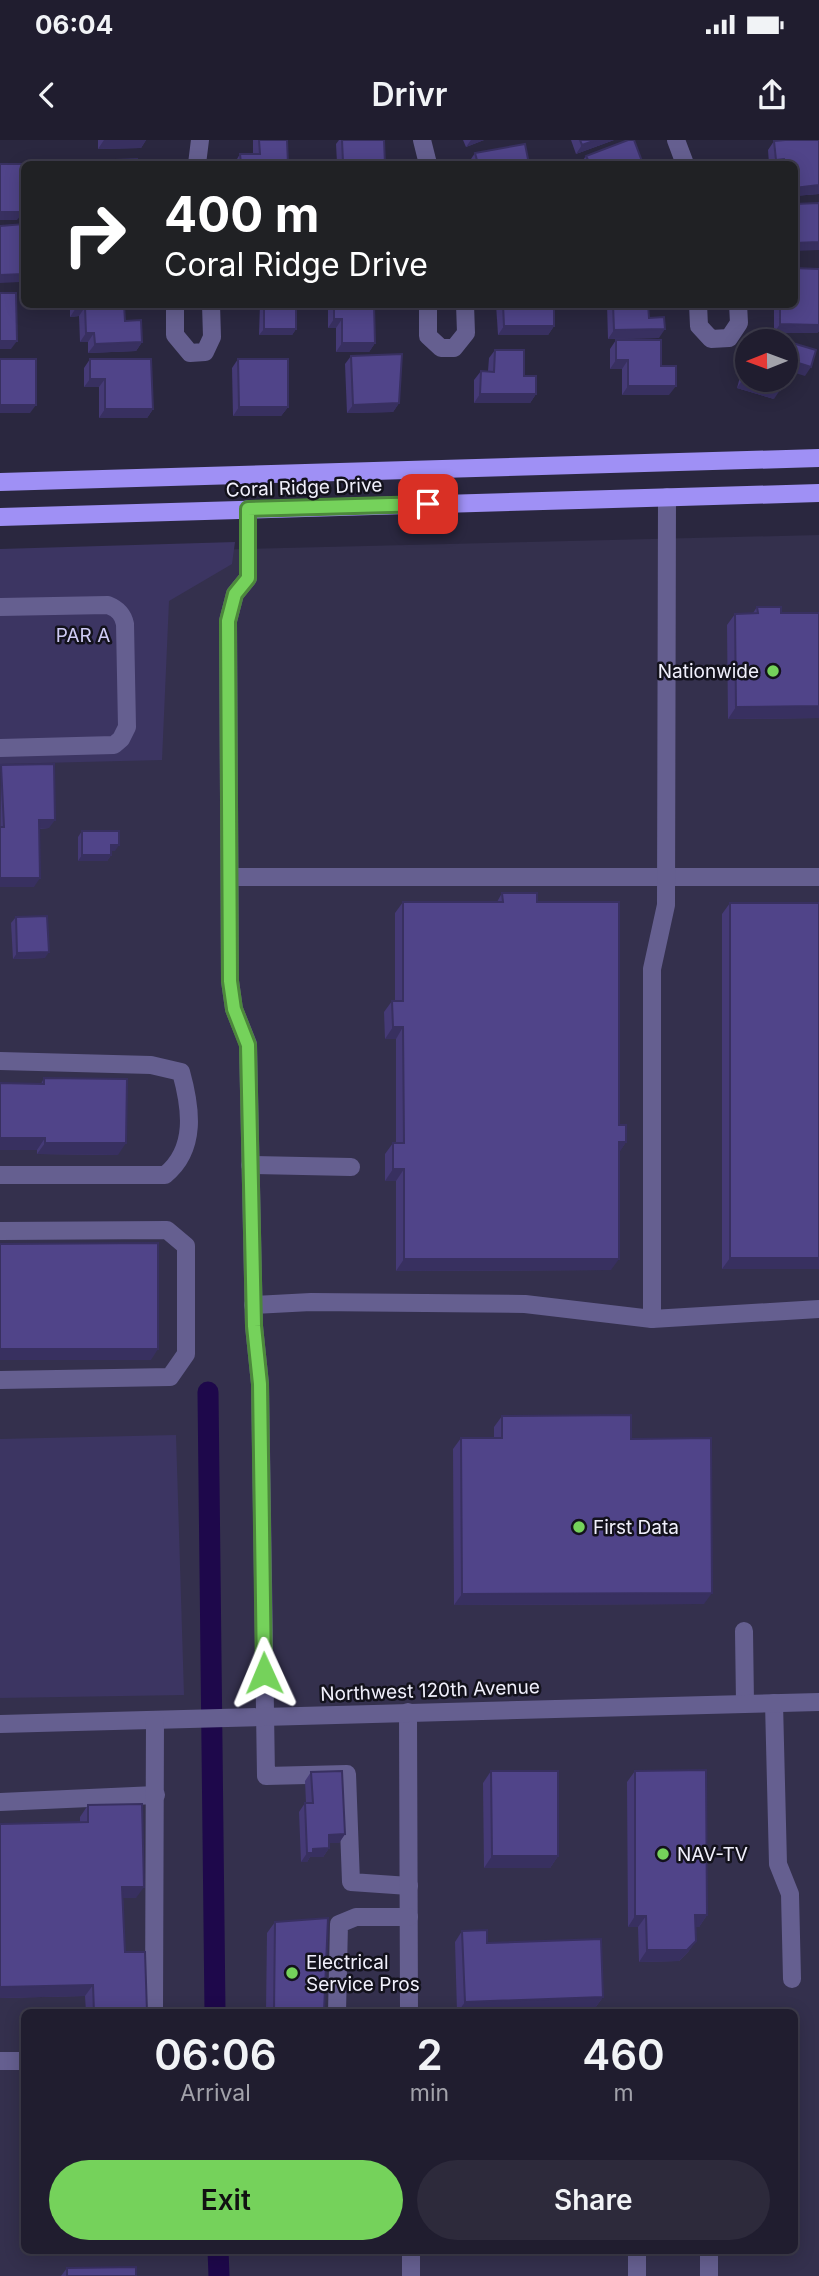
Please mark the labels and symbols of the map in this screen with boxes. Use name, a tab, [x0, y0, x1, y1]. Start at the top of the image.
north arrow	[735, 329, 798, 392]
street label: Coral Ridge Drive	[225, 473, 383, 502]
pin	[398, 474, 458, 534]
park label: PAR A	[56, 624, 110, 647]
place label: Nationwide	[658, 660, 759, 683]
marker: Nationwide	[765, 663, 781, 679]
place label: First Data	[593, 1516, 679, 1539]
marker: First Data	[571, 1519, 587, 1535]
position arrow	[227, 1636, 301, 1710]
street label: Northwest 120th Avenue	[320, 1675, 540, 1706]
place label: NAV-TV	[677, 1843, 748, 1866]
marker: NAV-TV	[655, 1846, 671, 1862]
place label: Electrical Service Pros	[306, 1951, 420, 1996]
marker: Electrical Service Pros	[284, 1965, 300, 1981]

